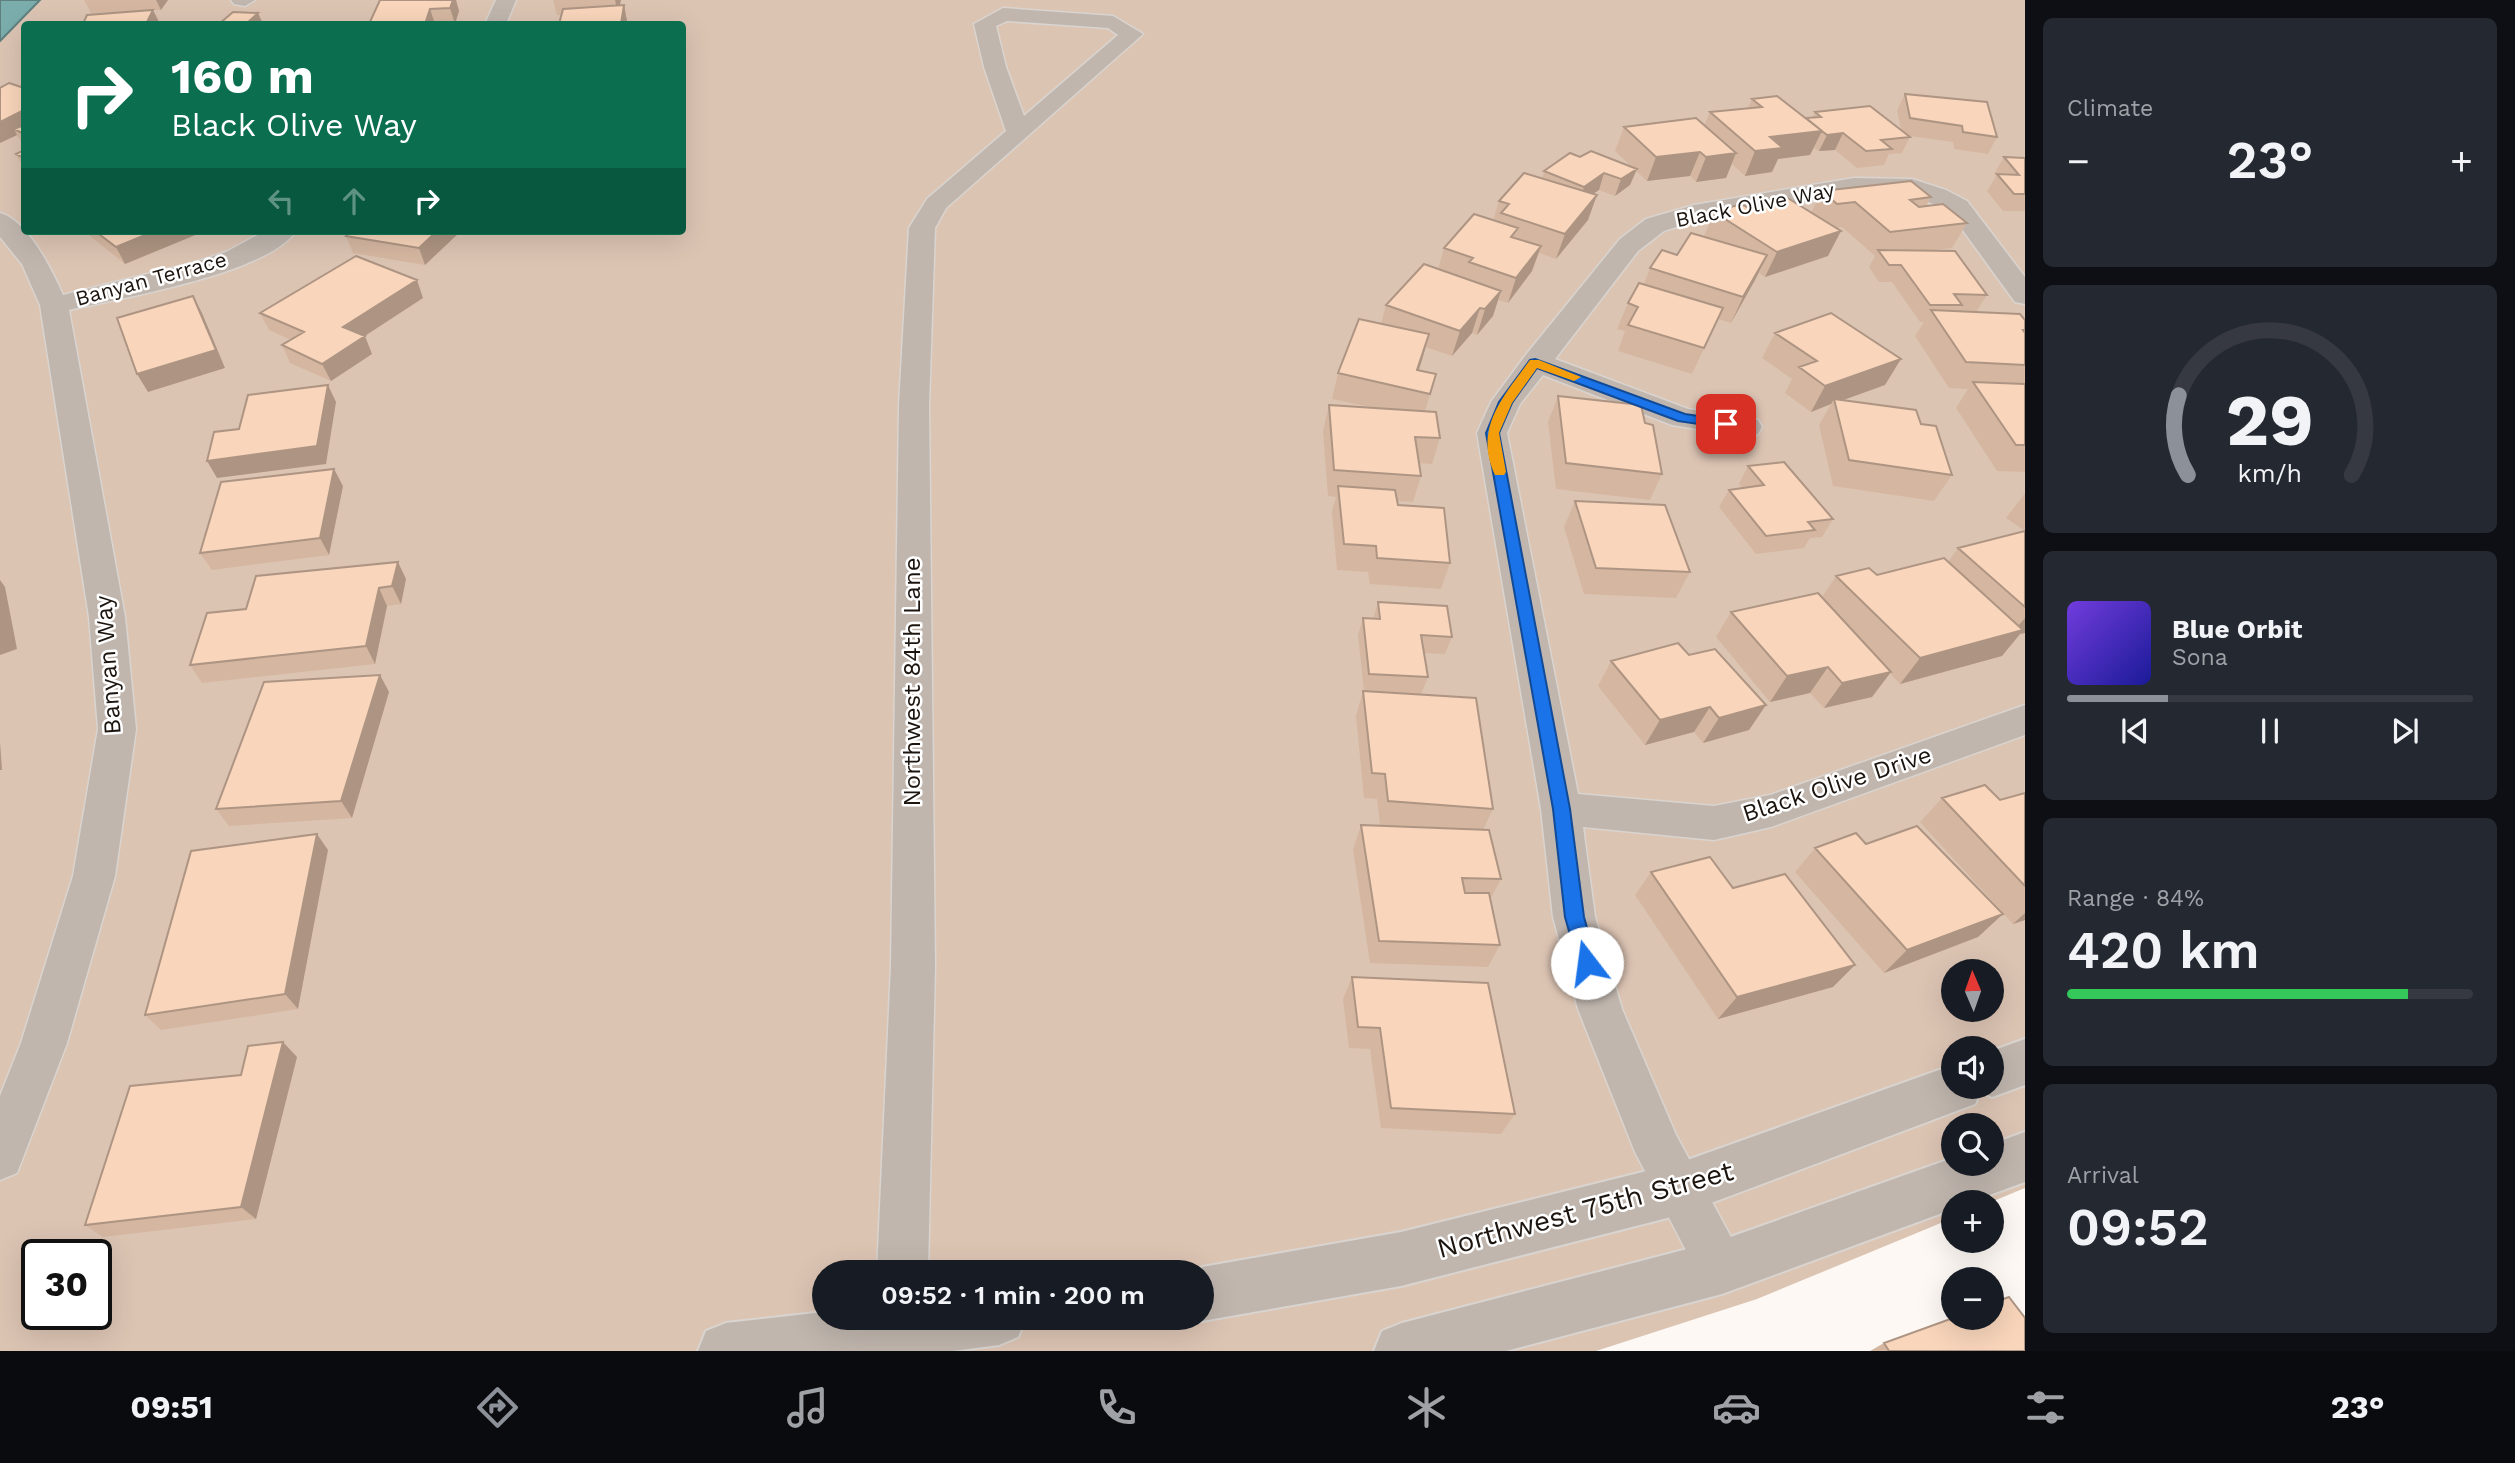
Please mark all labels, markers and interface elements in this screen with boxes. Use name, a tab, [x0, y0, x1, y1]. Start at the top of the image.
text: 160 m	[171, 47, 314, 105]
icon: right	[56, 49, 147, 140]
text: Climate	[2067, 95, 2153, 122]
text: Black Olive Way	[171, 106, 417, 144]
text: 23°	[2227, 130, 2313, 191]
text: −	[2067, 139, 2090, 183]
text: +	[2450, 139, 2473, 183]
street label: Black Olive Way	[1673, 177, 1837, 232]
icon: left	[262, 182, 300, 220]
icon: ahead	[335, 182, 373, 220]
icon: right	[408, 182, 446, 220]
street label: Banyan Terrace	[73, 246, 229, 311]
text: 29	[2226, 377, 2314, 463]
pin	[1696, 394, 1756, 454]
icon: arrive	[1707, 405, 1745, 443]
text: km/h	[2238, 459, 2302, 488]
street label: Northwest 84th Lane	[898, 557, 926, 807]
street label: Banyan Way	[89, 594, 127, 735]
text: Blue Orbit	[2172, 614, 2302, 644]
text: Sona	[2172, 644, 2228, 671]
icon: previous	[2116, 712, 2154, 750]
icon: pause	[2251, 712, 2289, 750]
icon: next	[2386, 712, 2424, 750]
street label: Black Olive Drive	[1739, 740, 1935, 828]
text: Range · 84%	[2067, 885, 2204, 912]
text: 420 km	[2067, 920, 2260, 981]
position arrow	[1550, 926, 1624, 1000]
north arrow	[1941, 959, 2004, 1022]
map controls	[1941, 959, 2004, 1330]
button: sound	[1941, 1036, 2004, 1099]
button: search	[1941, 1113, 2004, 1176]
street label: Northwest 75th Street	[1433, 1154, 1737, 1265]
text: Arrival	[2067, 1162, 2139, 1189]
button: +	[1941, 1190, 2004, 1253]
text: 09:52	[2067, 1197, 2209, 1258]
speed limit sign: 30	[21, 1239, 112, 1330]
button: −	[1941, 1267, 2004, 1330]
text: 09:52 · 1 min · 200 m	[881, 1280, 1145, 1310]
icon: directions	[473, 1383, 522, 1432]
icon: music	[783, 1383, 832, 1432]
icon: phone	[1092, 1383, 1141, 1432]
icon: climate	[1402, 1383, 1451, 1432]
icon: car	[1712, 1383, 1761, 1432]
icon: filters	[2021, 1383, 2070, 1432]
text: 09:51	[130, 1388, 213, 1426]
text: 23°	[2331, 1388, 2385, 1426]

